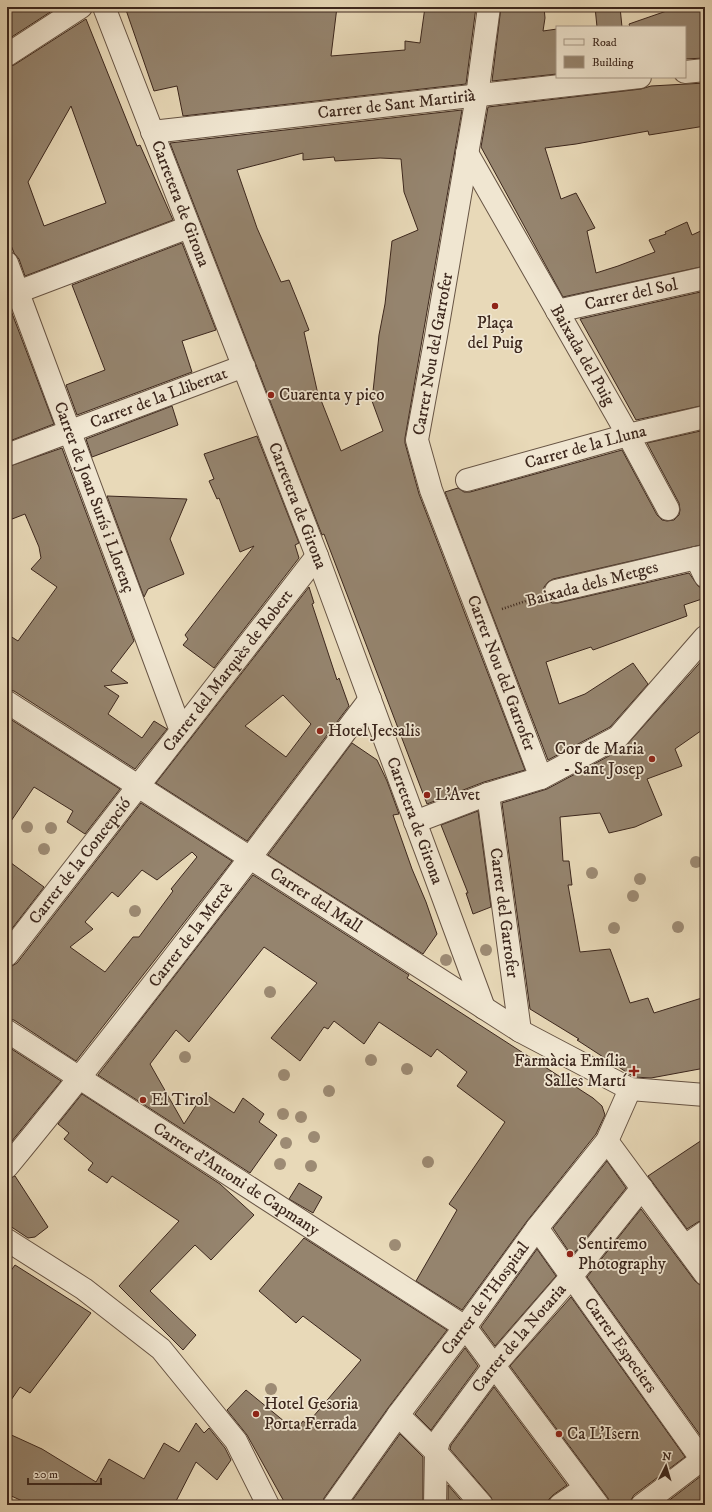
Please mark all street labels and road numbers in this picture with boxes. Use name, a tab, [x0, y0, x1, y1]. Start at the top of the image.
street label: Carrer de Sant Martirià	[317, 85, 477, 124]
street label: Carretera de Girona	[146, 137, 215, 271]
street label: Carrer Nou del Garrofer	[408, 270, 458, 437]
street label: Carrer del Sol	[583, 273, 680, 316]
street label: Baixada del Puig	[545, 301, 620, 410]
street label: Carrer de la Llibertat	[87, 362, 231, 434]
street label: Carrer de Joan Surís i Llorenç	[49, 399, 140, 596]
street label: Carrer de la Lluna	[522, 420, 649, 474]
street label: Carretera de Girona	[263, 439, 332, 573]
street label: Baixada dels Metges	[523, 556, 661, 612]
street label: Carrer del Marquès de Robert	[158, 585, 298, 756]
street label: Carrer Nou del Garrofer	[462, 592, 541, 755]
street label: Carretera de Girona	[381, 754, 449, 888]
street label: Carrer de la Concepció	[24, 793, 136, 929]
street label: Carrer del Garrofer	[484, 846, 524, 980]
street label: Carrer del Mall	[266, 862, 366, 938]
street label: Carrer de la Mercè	[144, 878, 238, 992]
street label: Carrer d'Antoni de Capmany	[149, 1117, 324, 1242]
street label: Carrer de l'Hospital	[436, 1237, 534, 1360]
street label: Carrer de la Notaria	[467, 1279, 572, 1397]
street label: Carrer Especiers	[579, 1293, 662, 1398]

